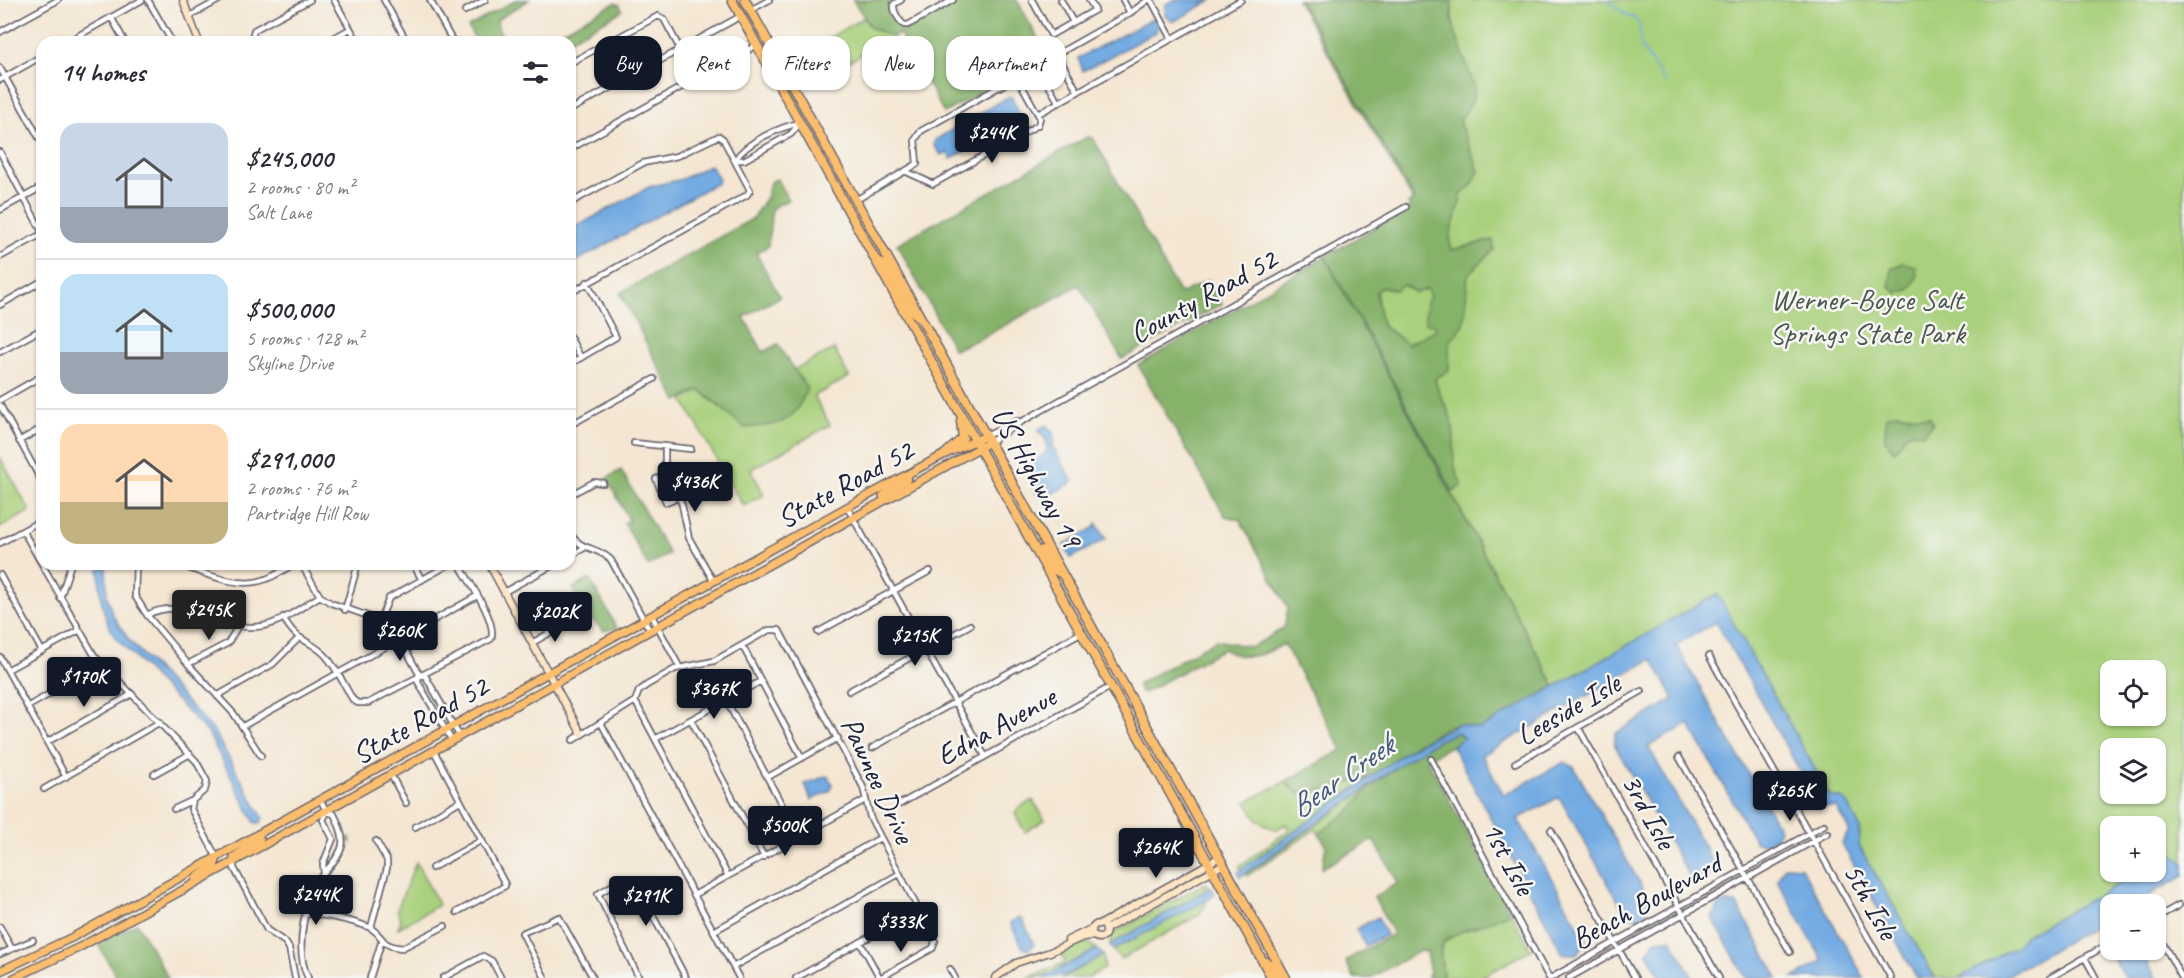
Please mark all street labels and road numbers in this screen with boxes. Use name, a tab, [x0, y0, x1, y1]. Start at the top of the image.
street label: County Road 52	[1123, 239, 1285, 352]
street label: US Highway 19	[983, 400, 1092, 556]
street label: State Road 52	[770, 430, 922, 537]
street label: Leeside Isle	[1509, 663, 1629, 754]
street label: State Road 52	[345, 666, 497, 773]
street label: Edna Avenue	[930, 677, 1064, 774]
street label: Pawnee Drive	[832, 711, 925, 851]
street label: 3rd Isle	[1613, 767, 1686, 857]
street label: 1st Isle	[1474, 815, 1545, 903]
street label: Beach Boulevard	[1564, 842, 1731, 958]
street label: 5th Isle	[1835, 856, 1908, 948]

